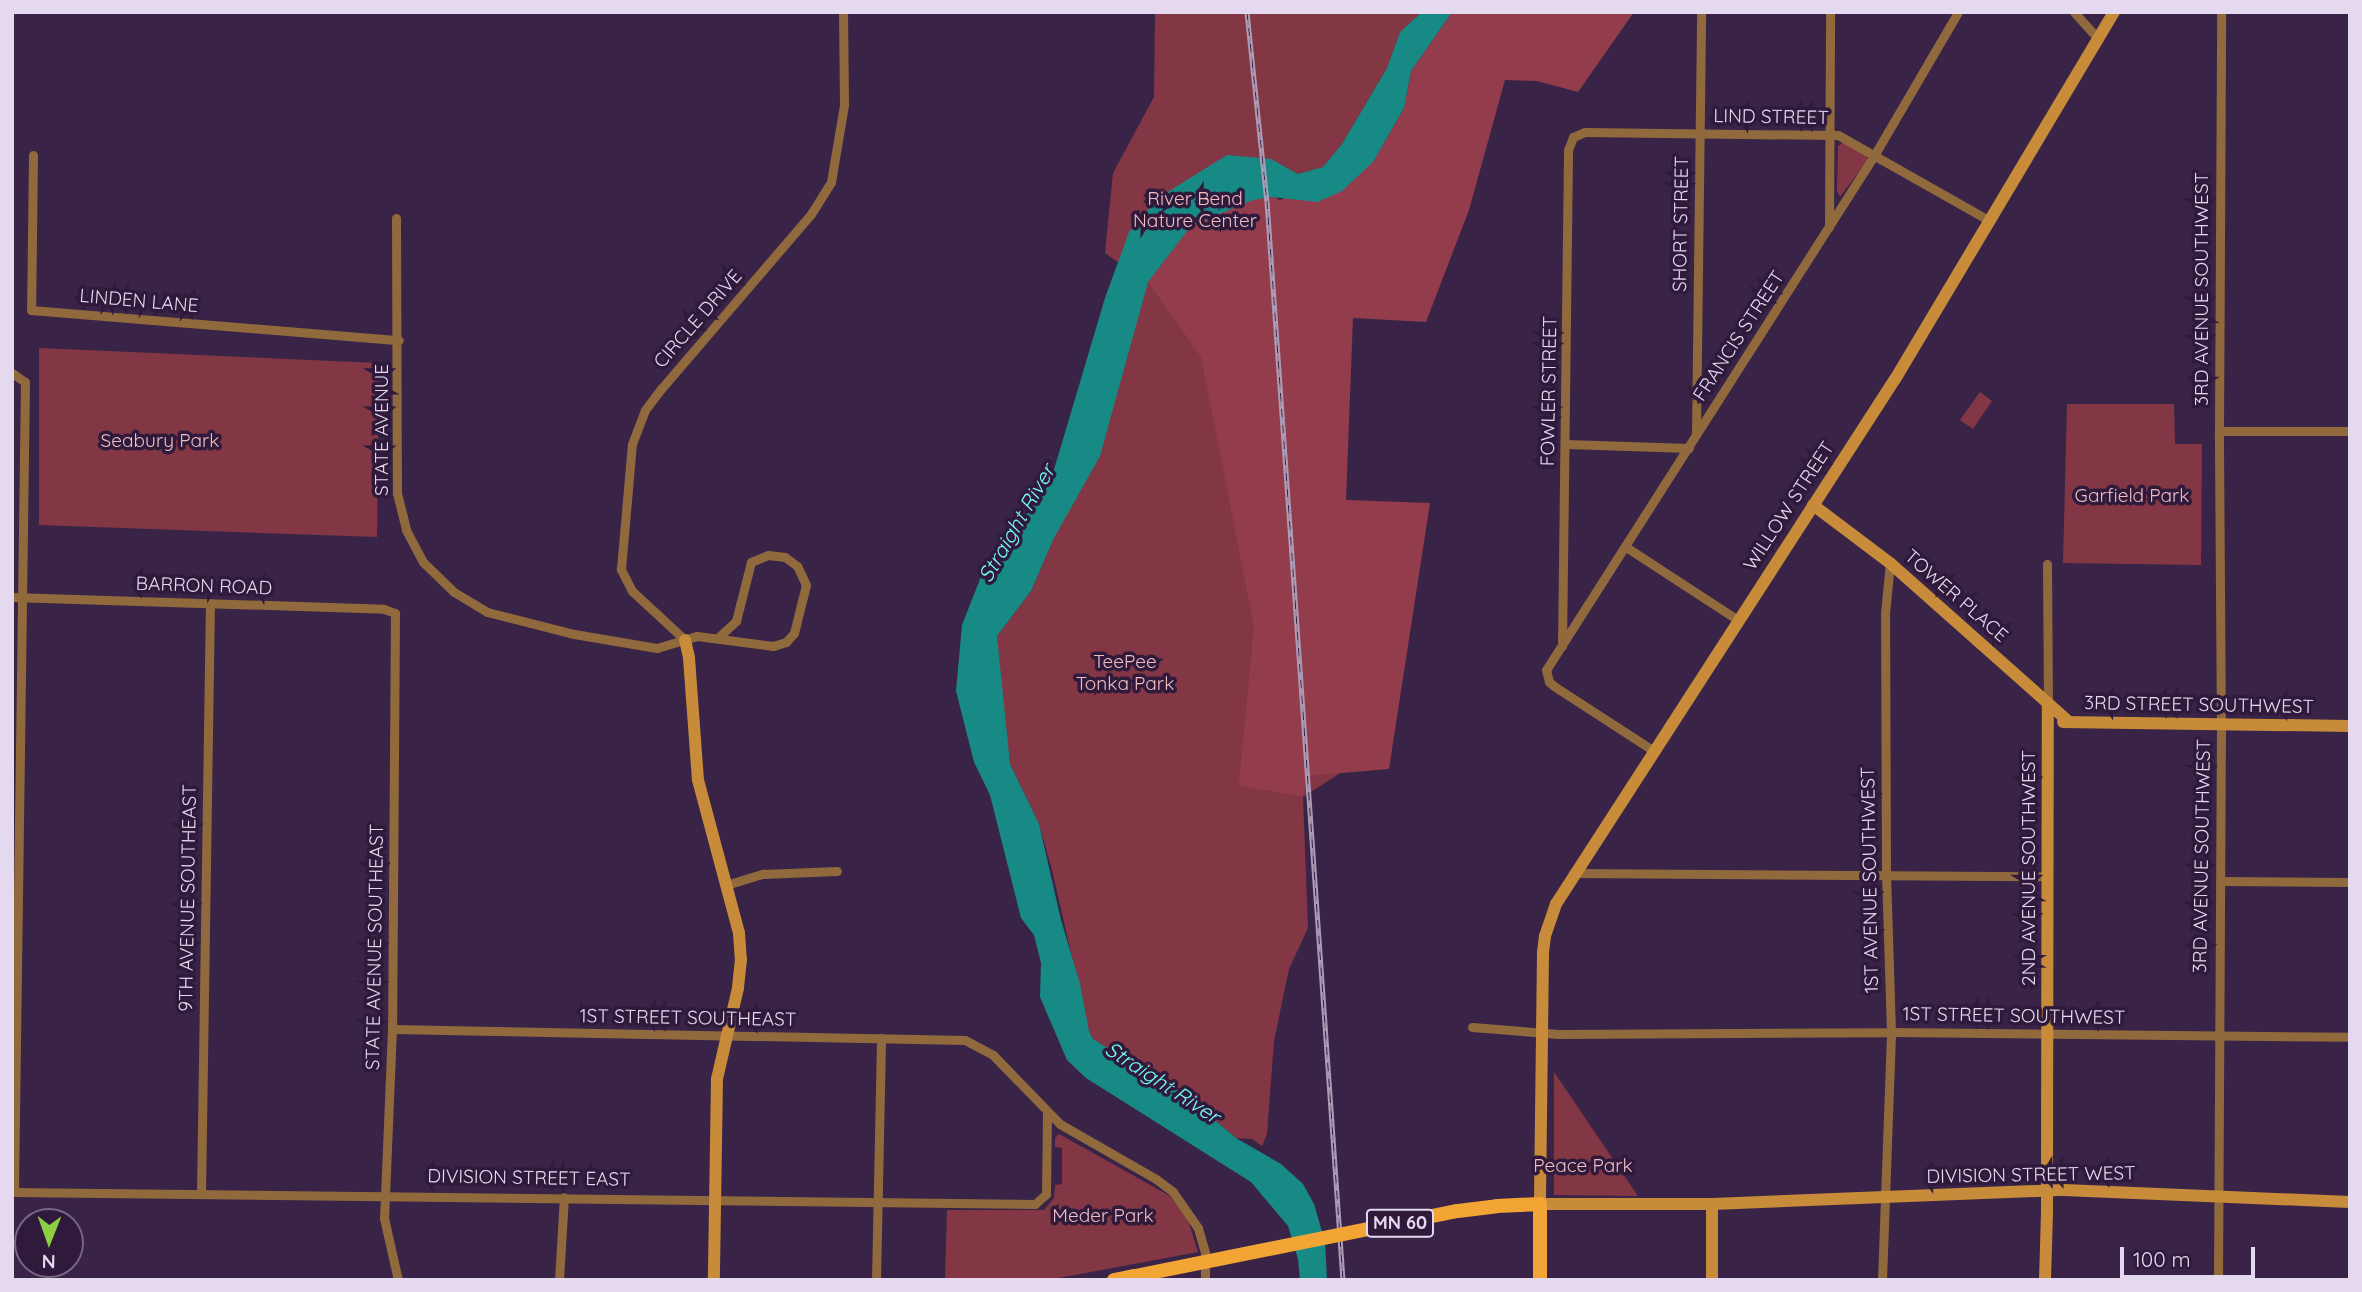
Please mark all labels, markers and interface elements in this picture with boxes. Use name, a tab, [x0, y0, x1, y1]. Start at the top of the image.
street label: LIND STREET	[1713, 105, 1829, 129]
street label: SHORT STREET	[1668, 156, 1694, 292]
street label: 3RD AVENUE SOUTHWEST	[2191, 172, 2213, 406]
park label: River Bend Nature Center	[1133, 188, 1257, 232]
street label: CIRCLE DRIVE	[649, 265, 747, 373]
street label: FRANCIS STREET	[1688, 267, 1790, 405]
street label: LINDEN LANE	[79, 284, 199, 318]
street label: FOWLER STREET	[1536, 316, 1562, 466]
street label: STATE AVENUE	[371, 364, 393, 496]
park label: Seabury Park	[101, 430, 219, 452]
street label: WILLOW STREET	[1739, 437, 1839, 575]
water label: Straight River	[972, 460, 1060, 586]
park label: Garfield Park	[2074, 485, 2190, 507]
street label: TOWER PLACE	[1900, 545, 2012, 647]
street label: BARRON ROAD	[135, 572, 273, 600]
park label: TeePee Tonka Park	[1076, 651, 1174, 695]
street label: 3RD STREET SOUTHWEST	[2084, 692, 2314, 718]
street label: 3RD AVENUE SOUTHWEST	[2189, 739, 2215, 973]
street label: 2ND AVENUE SOUTHWEST	[2018, 750, 2040, 986]
street label: 1ST AVENUE SOUTHWEST	[1857, 766, 1883, 994]
street label: 9TH AVENUE SOUTHEAST	[175, 784, 201, 1012]
street label: STATE AVENUE SOUTHEAST	[361, 824, 389, 1070]
street label: 1ST STREET SOUTHWEST	[1902, 1003, 2126, 1029]
street label: 1ST STREET SOUTHEAST	[579, 1005, 797, 1031]
water label: Straight River	[1101, 1036, 1225, 1128]
park label: Peace Park	[1533, 1155, 1633, 1177]
street label: DIVISION STREET WEST	[1926, 1162, 2136, 1188]
street label: DIVISION STREET EAST	[427, 1165, 631, 1191]
park label: Meder Park	[1052, 1205, 1154, 1227]
north arrow	[14, 1208, 84, 1278]
road number: MN 60	[1365, 1208, 1435, 1238]
scale bar	[2124, 1232, 2259, 1276]
text: 100 m	[2133, 1246, 2191, 1272]
text: N	[41, 1250, 56, 1274]

